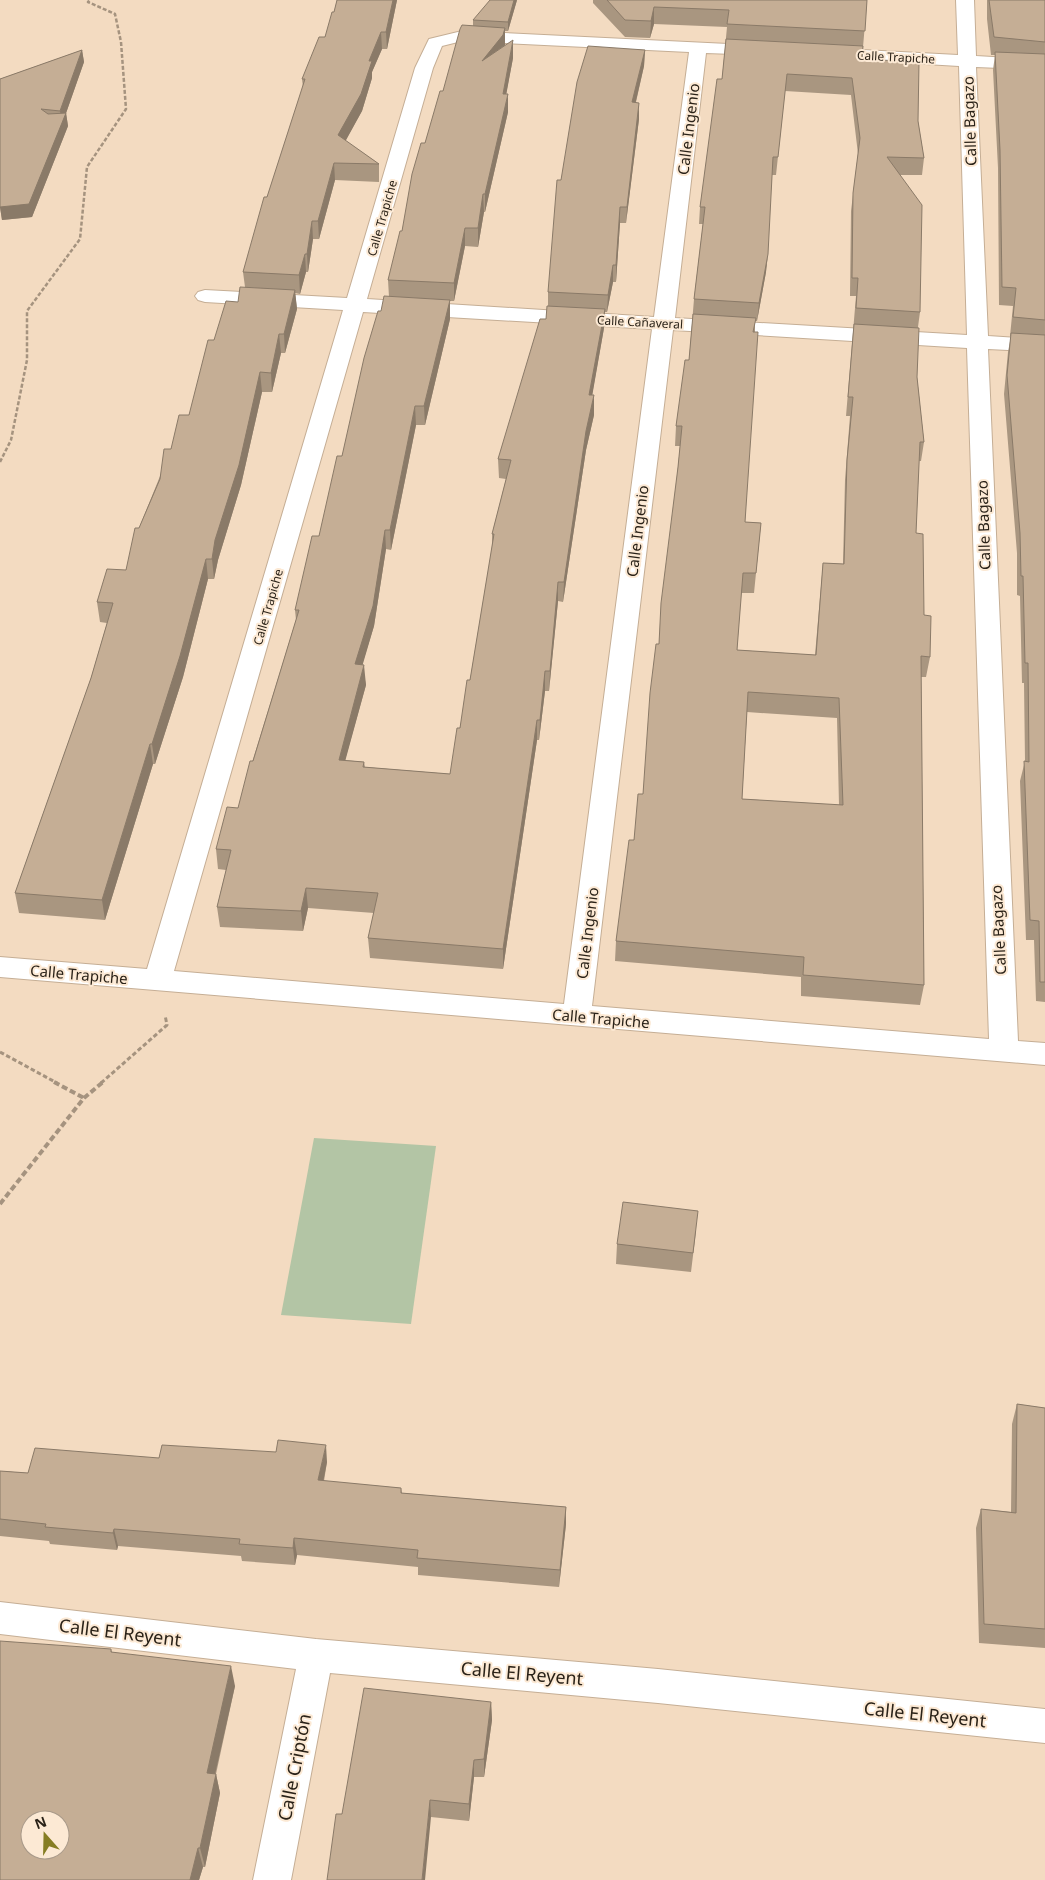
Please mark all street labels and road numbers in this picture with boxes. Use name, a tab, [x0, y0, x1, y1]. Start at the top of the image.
street label: Calle Trapiche	[856, 46, 936, 68]
street label: Calle Bagazo	[957, 76, 981, 166]
street label: Calle Ingenio	[672, 82, 704, 176]
street label: Calle Trapiche	[363, 178, 401, 258]
street label: Calle Cañaveral	[596, 311, 684, 333]
street label: Calle Bagazo	[971, 480, 995, 570]
street label: Calle Ingenio	[621, 484, 653, 578]
street label: Calle Trapiche	[249, 567, 287, 647]
street label: Calle Bagazo	[986, 885, 1010, 975]
street label: Calle Ingenio	[571, 886, 603, 980]
street label: Calle Trapiche	[29, 960, 129, 988]
street label: Calle Trapiche	[551, 1004, 651, 1032]
street label: Calle El Reyent	[58, 1613, 183, 1651]
street label: Calle El Reyent	[460, 1656, 585, 1690]
street label: Calle El Reyent	[863, 1696, 988, 1732]
street label: Calle Criptón	[272, 1711, 316, 1823]

